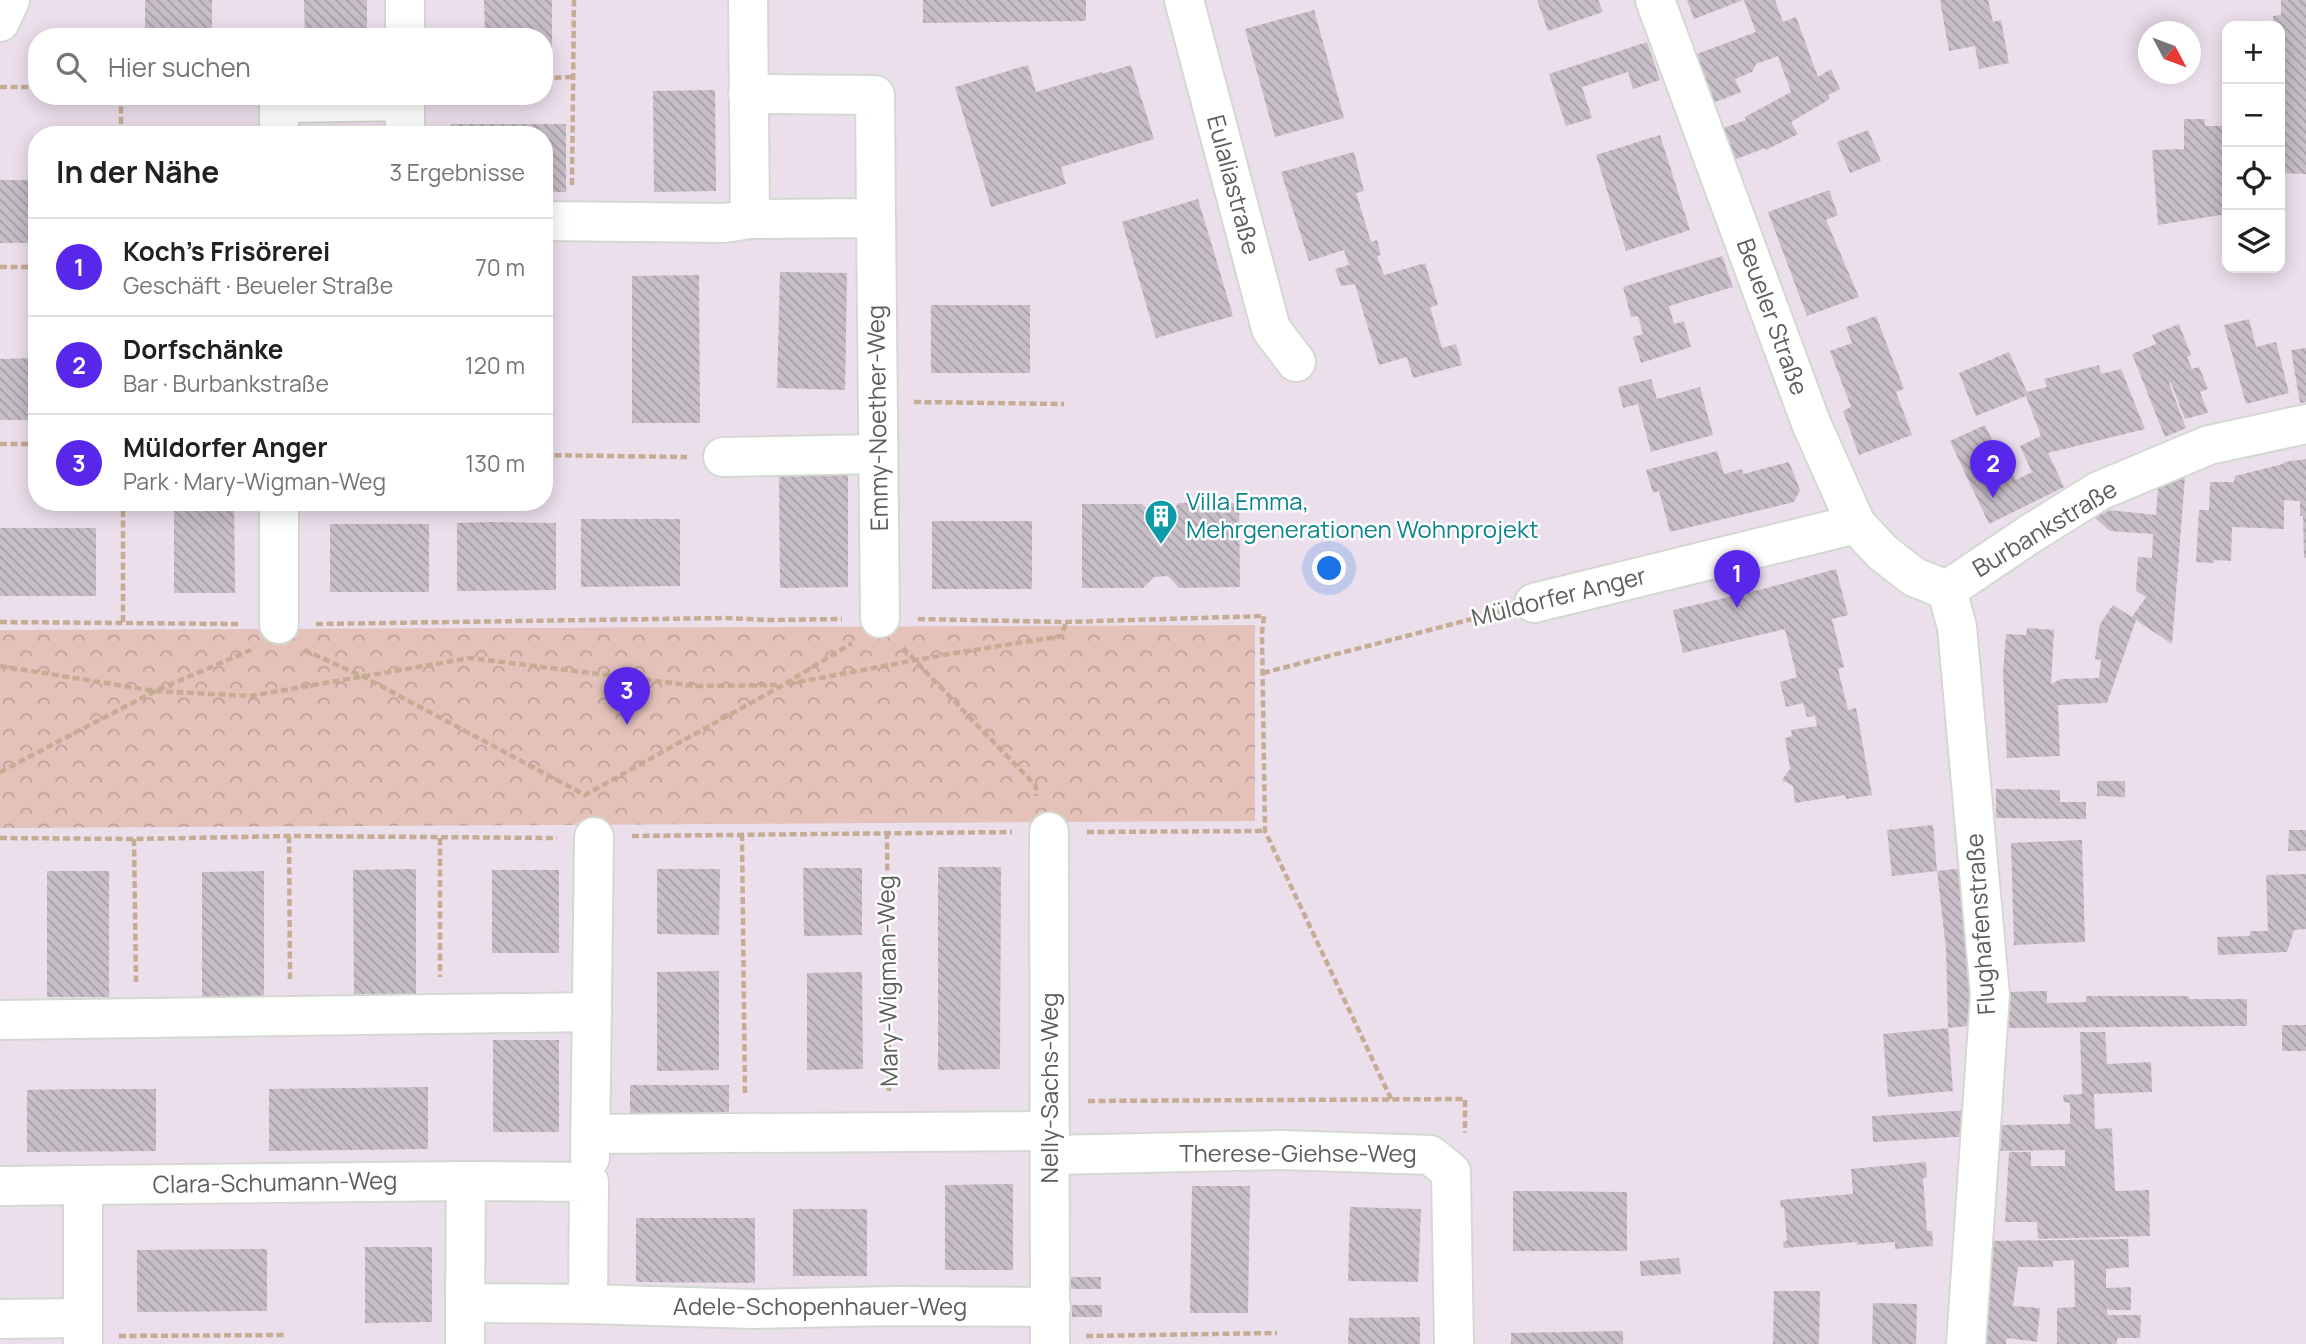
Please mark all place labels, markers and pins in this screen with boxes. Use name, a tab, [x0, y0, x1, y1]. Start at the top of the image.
pin: 2	[1970, 440, 2016, 498]
place label: Villa Emma, Mehrgenerationen Wohnprojekt	[1186, 484, 1539, 545]
building icon: Villa Emma, Mehrgenerationen Wohnprojekt	[1142, 497, 1180, 546]
pin: 1	[1714, 550, 1760, 608]
pin: 3	[604, 667, 650, 725]

